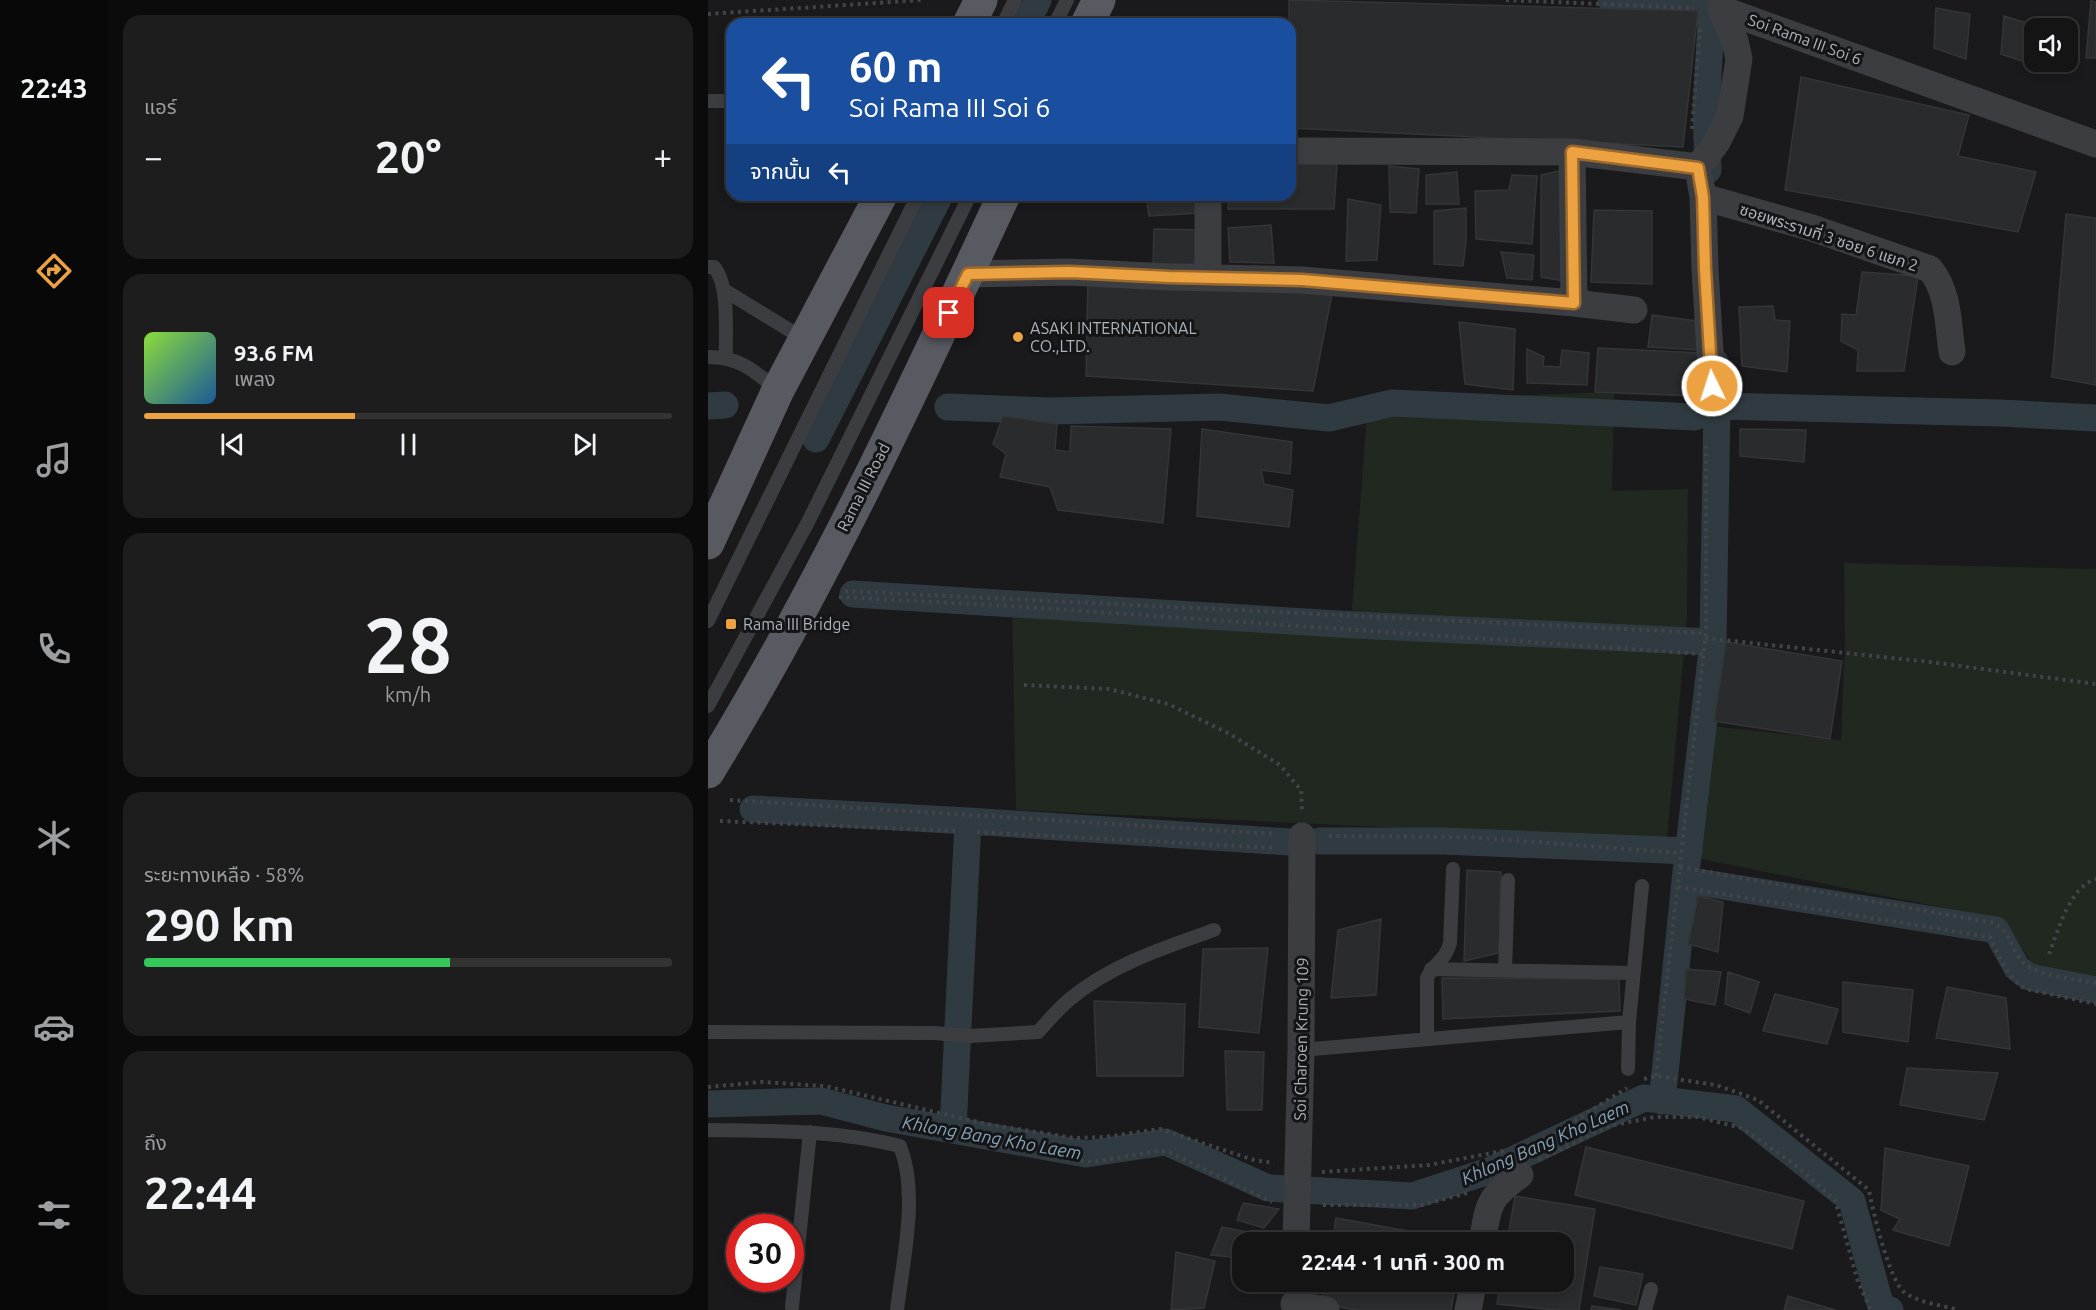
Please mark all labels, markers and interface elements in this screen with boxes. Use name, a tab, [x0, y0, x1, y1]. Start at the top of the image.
street label: Soi Rama III Soi 6	[1746, 10, 1864, 68]
map controls	[2024, 18, 2078, 72]
button: sound	[2024, 18, 2078, 72]
icon: left	[750, 42, 828, 120]
text: 60 m	[849, 43, 943, 90]
text: 22:43	[20, 73, 88, 103]
text: Soi Rama III Soi 6	[849, 92, 1051, 122]
text: แอร์	[144, 95, 176, 118]
text: 20°	[375, 131, 441, 182]
text: −	[144, 138, 163, 175]
text: +	[653, 138, 672, 175]
icon: left	[823, 156, 856, 189]
text: จากนั้น	[750, 158, 811, 183]
street label: ซอยพระรามที่ 3 ซอย 6 แยก 2	[1738, 198, 1921, 274]
icon: directions	[33, 250, 75, 292]
pin	[923, 287, 974, 338]
icon: arrive	[932, 296, 965, 329]
place label: ASAKI INTERNATIONAL CO.,LTD.	[1030, 319, 1197, 355]
marker: ASAKI INTERNATIONAL CO.,LTD.	[1011, 330, 1025, 344]
text: 93.6 FM	[234, 340, 314, 365]
position arrow	[1680, 354, 1744, 418]
text: เพลง	[234, 367, 276, 390]
icon: previous	[216, 428, 249, 461]
icon: pause	[392, 428, 425, 461]
icon: next	[568, 428, 601, 461]
icon: music	[33, 439, 75, 481]
street label: Rama III Road	[833, 440, 893, 534]
text: 28	[364, 600, 452, 688]
place label: Rama III Bridge	[743, 615, 850, 633]
marker: Rama III Bridge	[724, 617, 738, 631]
icon: phone	[33, 628, 75, 670]
text: km/h	[385, 683, 431, 706]
icon: climate	[33, 817, 75, 859]
text: ระยะทางเหลือ · 58%	[144, 863, 304, 886]
text: 290 km	[144, 899, 295, 950]
street label: Soi Charoen Krung 109	[1291, 957, 1311, 1121]
icon: car	[33, 1006, 75, 1048]
water label: Khlong Bang Kho Laem	[1458, 1096, 1632, 1188]
water label: Khlong Bang Kho Laem	[901, 1111, 1083, 1163]
text: ถึง	[144, 1131, 167, 1154]
text: 22:44	[144, 1167, 257, 1218]
icon: filters	[33, 1194, 75, 1236]
speed limit sign: 30	[726, 1214, 804, 1292]
text: 22:44 · 1 นาที · 300 m	[1301, 1249, 1505, 1274]

